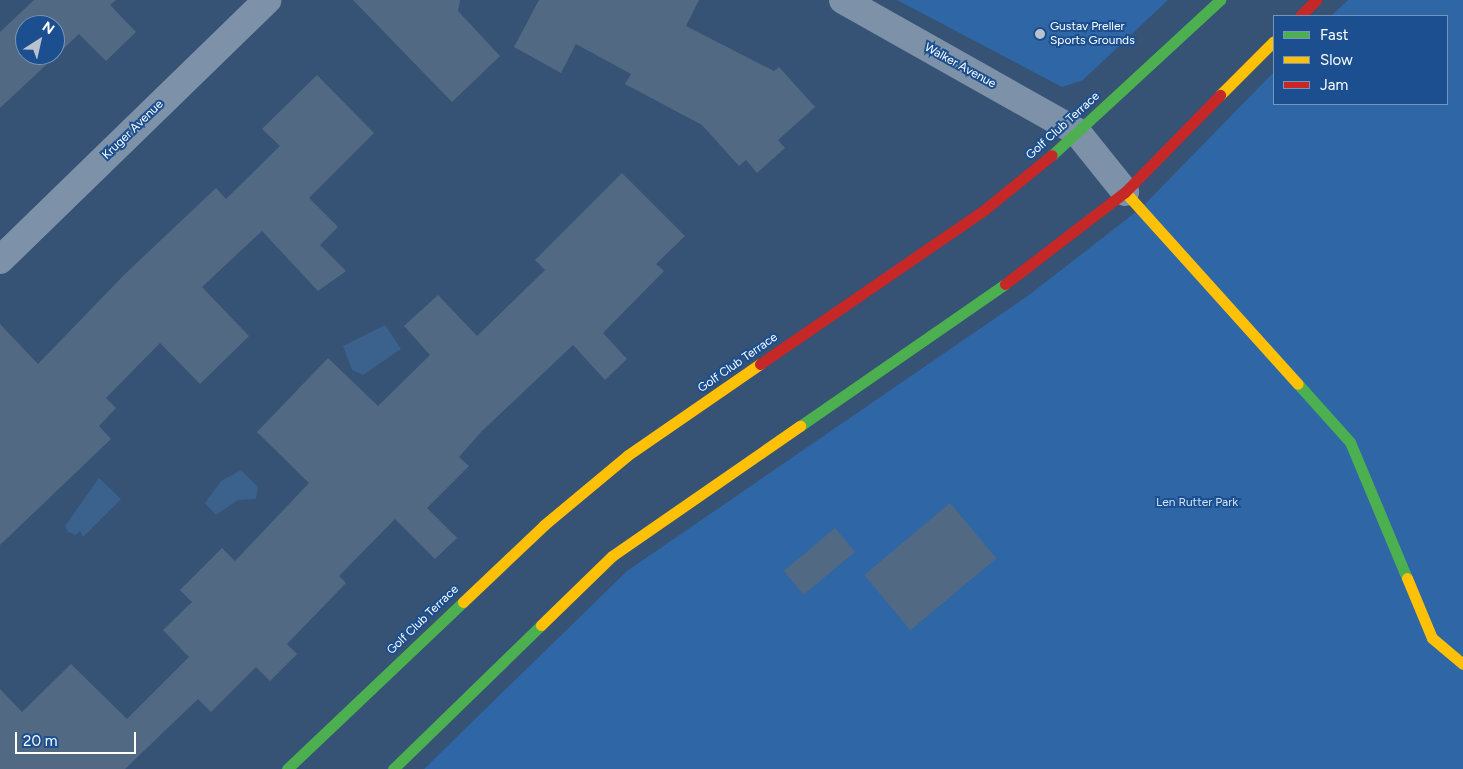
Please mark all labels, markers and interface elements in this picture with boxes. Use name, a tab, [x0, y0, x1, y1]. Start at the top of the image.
north arrow	[15, 15, 65, 65]
legend	[1273, 15, 1448, 105]
text: N	[39, 18, 58, 38]
place label: Gustav Preller Sports Grounds	[1050, 20, 1135, 48]
text: Fast	[1320, 26, 1348, 44]
marker: Gustav Preller Sports Grounds	[1034, 28, 1046, 40]
street label: Walker Avenue	[922, 40, 998, 92]
text: Slow	[1320, 51, 1353, 69]
text: Jam	[1320, 76, 1348, 94]
street label: Golf Club Terrace	[1023, 89, 1103, 163]
street label: Kruger Avenue	[99, 97, 167, 163]
street label: Golf Club Terrace	[695, 330, 781, 396]
park label: Len Rutter Park	[1156, 496, 1238, 510]
street label: Golf Club Terrace	[384, 582, 462, 658]
scale bar	[18, 722, 139, 754]
text: 20 m	[23, 732, 57, 750]

